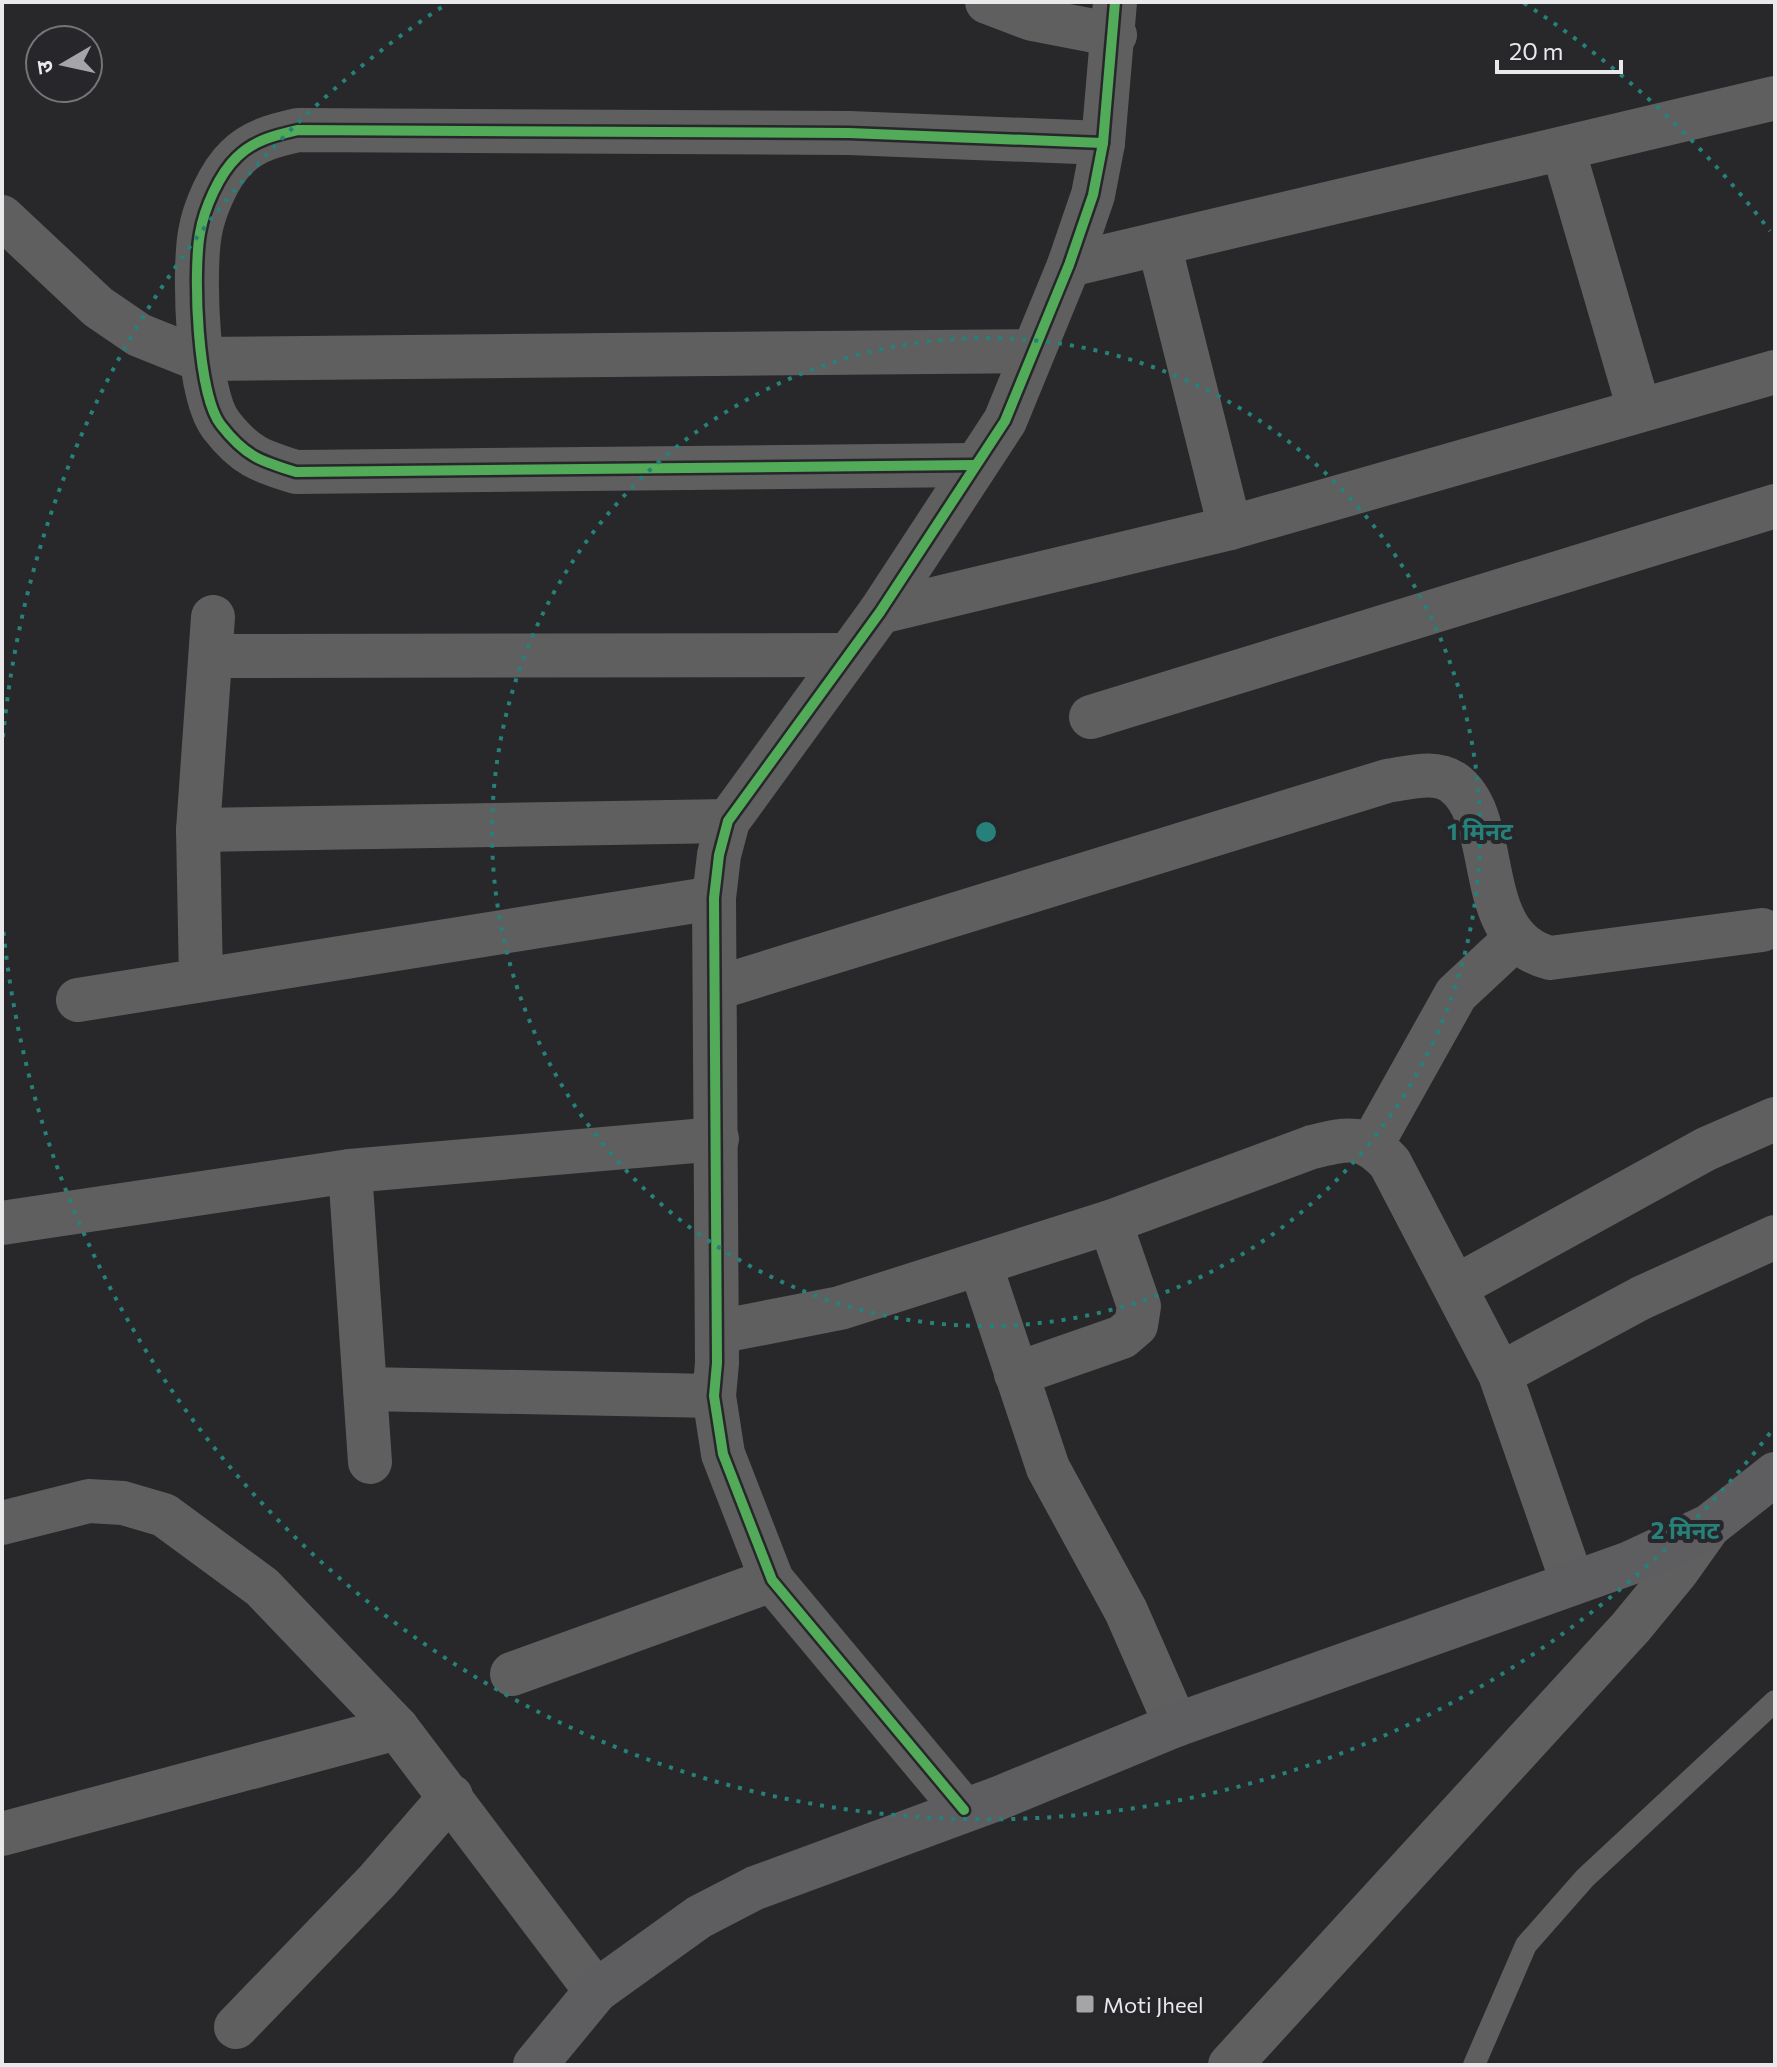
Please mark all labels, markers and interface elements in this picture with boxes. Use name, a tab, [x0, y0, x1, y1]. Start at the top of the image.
north arrow	[24, 24, 104, 104]
scale bar	[1497, 24, 1621, 74]
text: 20 m	[1509, 36, 1563, 65]
text: उ	[29, 58, 58, 76]
text: 1 मिनट	[1447, 816, 1514, 845]
centre of rings	[972, 818, 1000, 846]
text: 2 मिनट	[1651, 1515, 1720, 1544]
place label: Moti Jheel	[1103, 1991, 1204, 2018]
marker: Moti Jheel	[1074, 1993, 1096, 2015]

